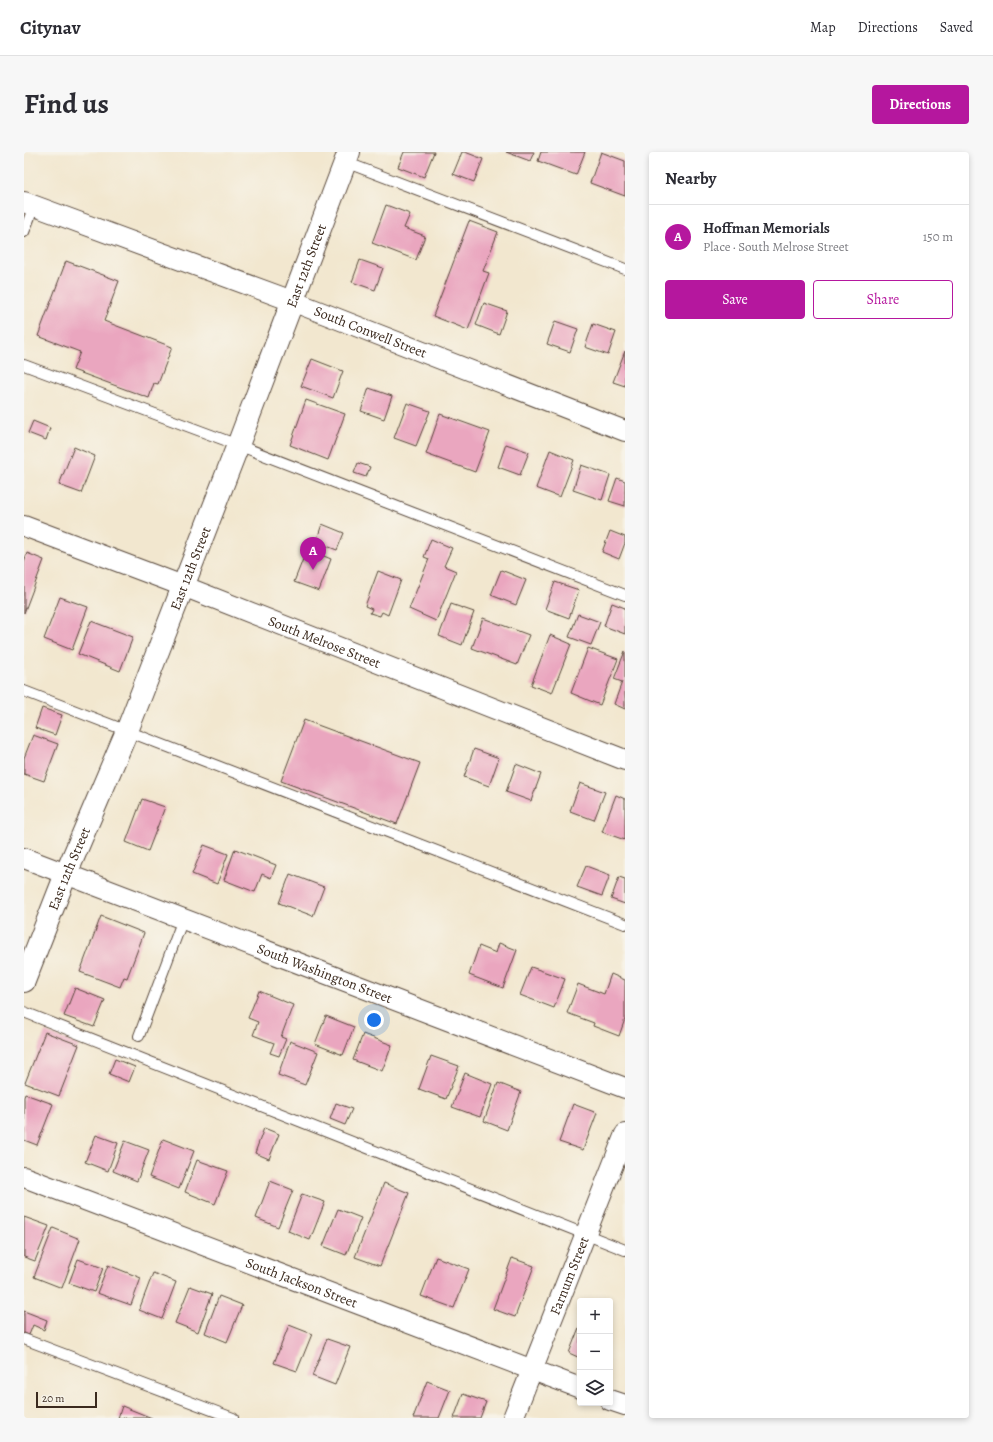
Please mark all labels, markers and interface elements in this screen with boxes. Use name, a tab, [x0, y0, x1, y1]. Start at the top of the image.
text: Citynav	[20, 15, 81, 41]
text: Map	[810, 18, 836, 37]
text: Directions	[858, 18, 918, 37]
text: Saved	[940, 18, 973, 37]
text: Find us	[24, 85, 109, 123]
button: Directions	[872, 85, 969, 124]
text: Nearby	[665, 167, 716, 190]
text: Hoffman Memorials	[703, 218, 830, 238]
street label: East 12th Street	[281, 221, 331, 310]
text: A	[674, 228, 682, 245]
text: 150 m	[923, 228, 953, 245]
text: Place · South Melrose Street	[703, 238, 849, 255]
button: Save	[665, 280, 805, 319]
button: Share	[813, 280, 953, 319]
street label: South Conwell Street	[311, 301, 430, 362]
street label: East 12th Street	[165, 523, 215, 613]
pin: A	[300, 537, 326, 570]
street label: South Melrose Street	[266, 611, 384, 673]
street label: East 12th Street	[43, 824, 95, 913]
street label: South Washington Street	[254, 939, 395, 1008]
your location	[364, 1010, 384, 1030]
street label: Farnum Street	[545, 1233, 593, 1318]
street label: South Jackson Street	[243, 1253, 360, 1312]
map controls	[577, 1298, 613, 1406]
button: +	[577, 1298, 613, 1334]
button: −	[577, 1334, 613, 1370]
button: layers	[577, 1370, 613, 1406]
scale bar	[36, 1390, 97, 1409]
text: 20 m	[42, 1391, 64, 1406]

